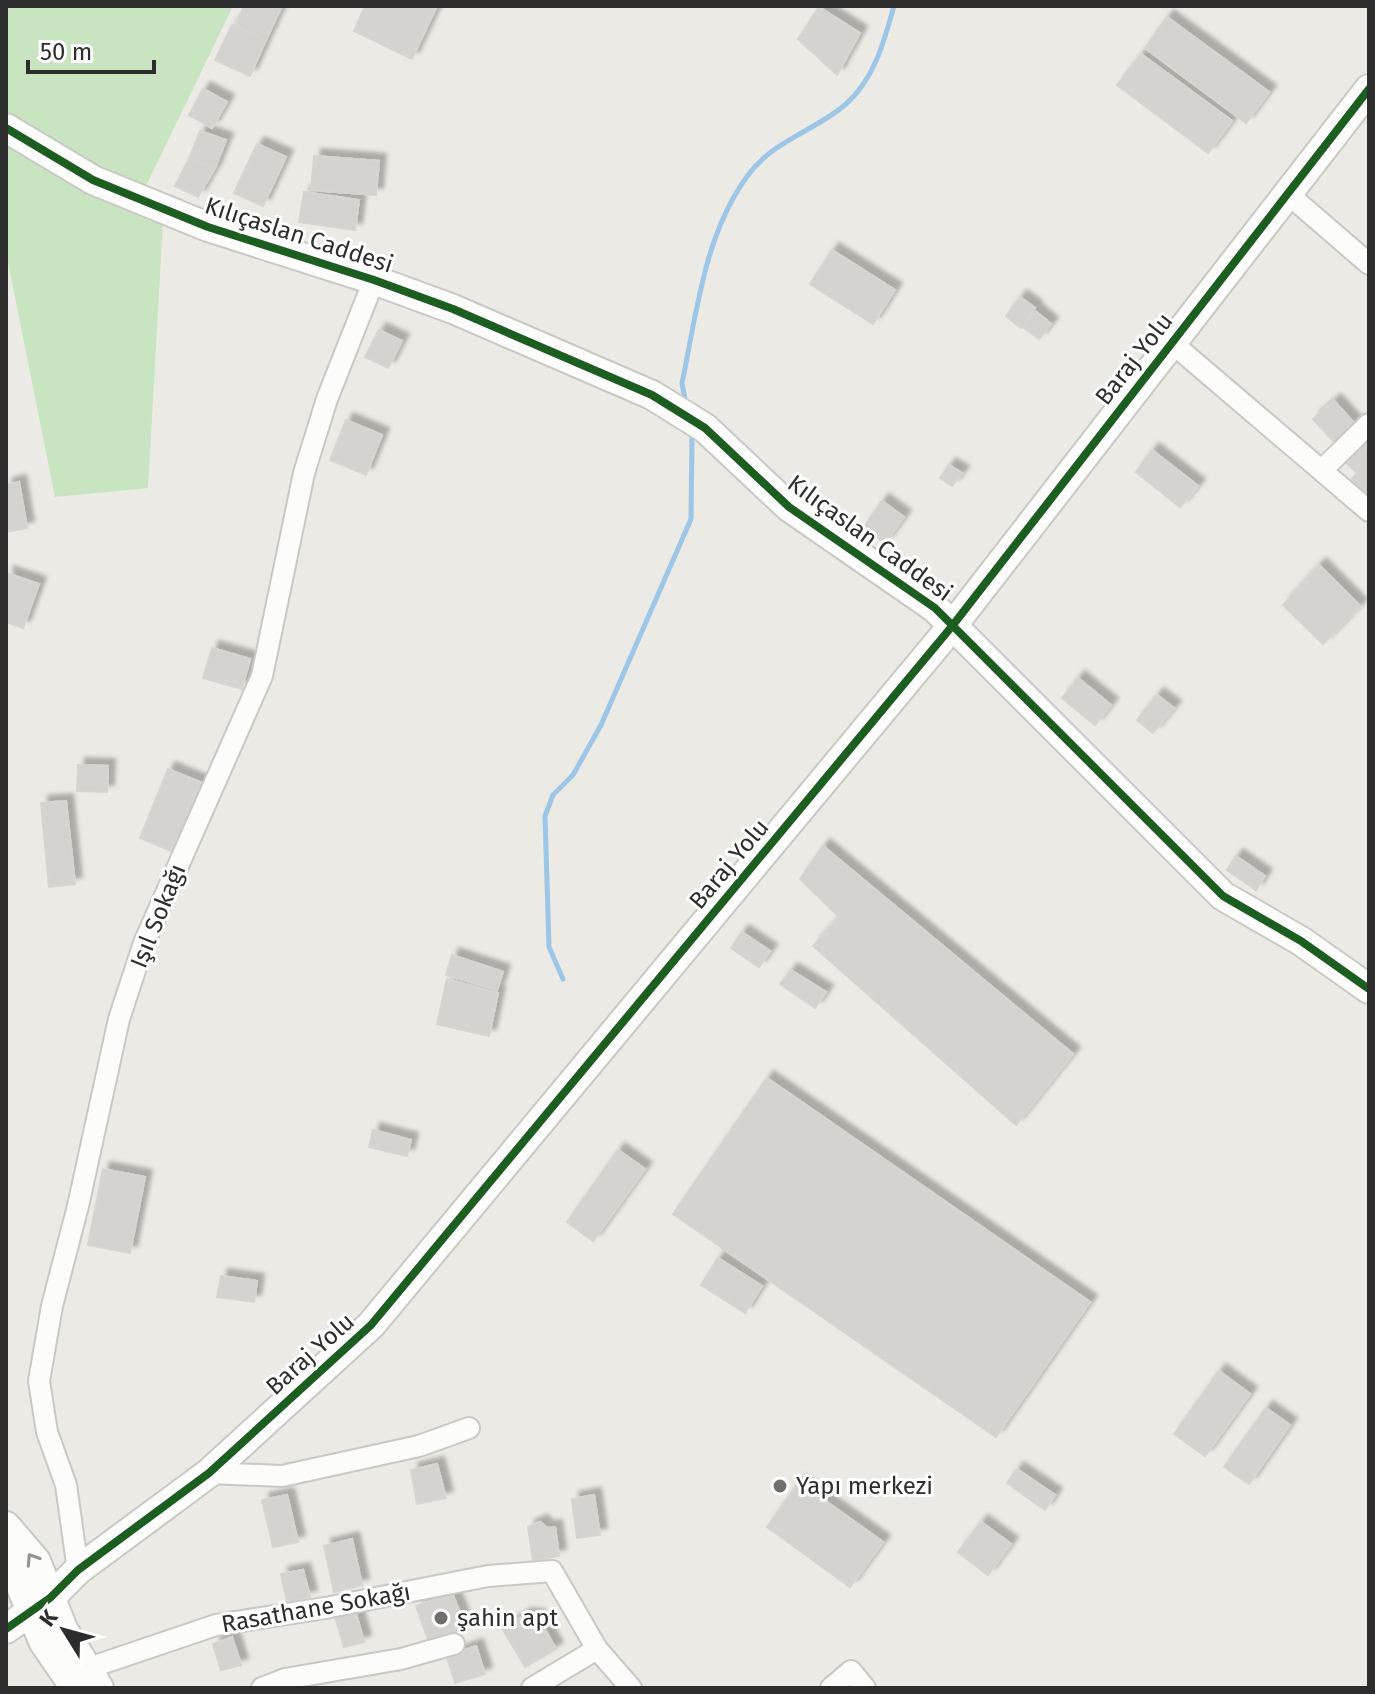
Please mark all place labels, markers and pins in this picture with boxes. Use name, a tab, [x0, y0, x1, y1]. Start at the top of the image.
place label: Yapı merkezi	[796, 1472, 933, 1500]
marker: Yapı merkezi	[771, 1477, 789, 1495]
place label: şahin apt	[457, 1604, 559, 1632]
marker: şahin apt	[432, 1609, 450, 1627]

